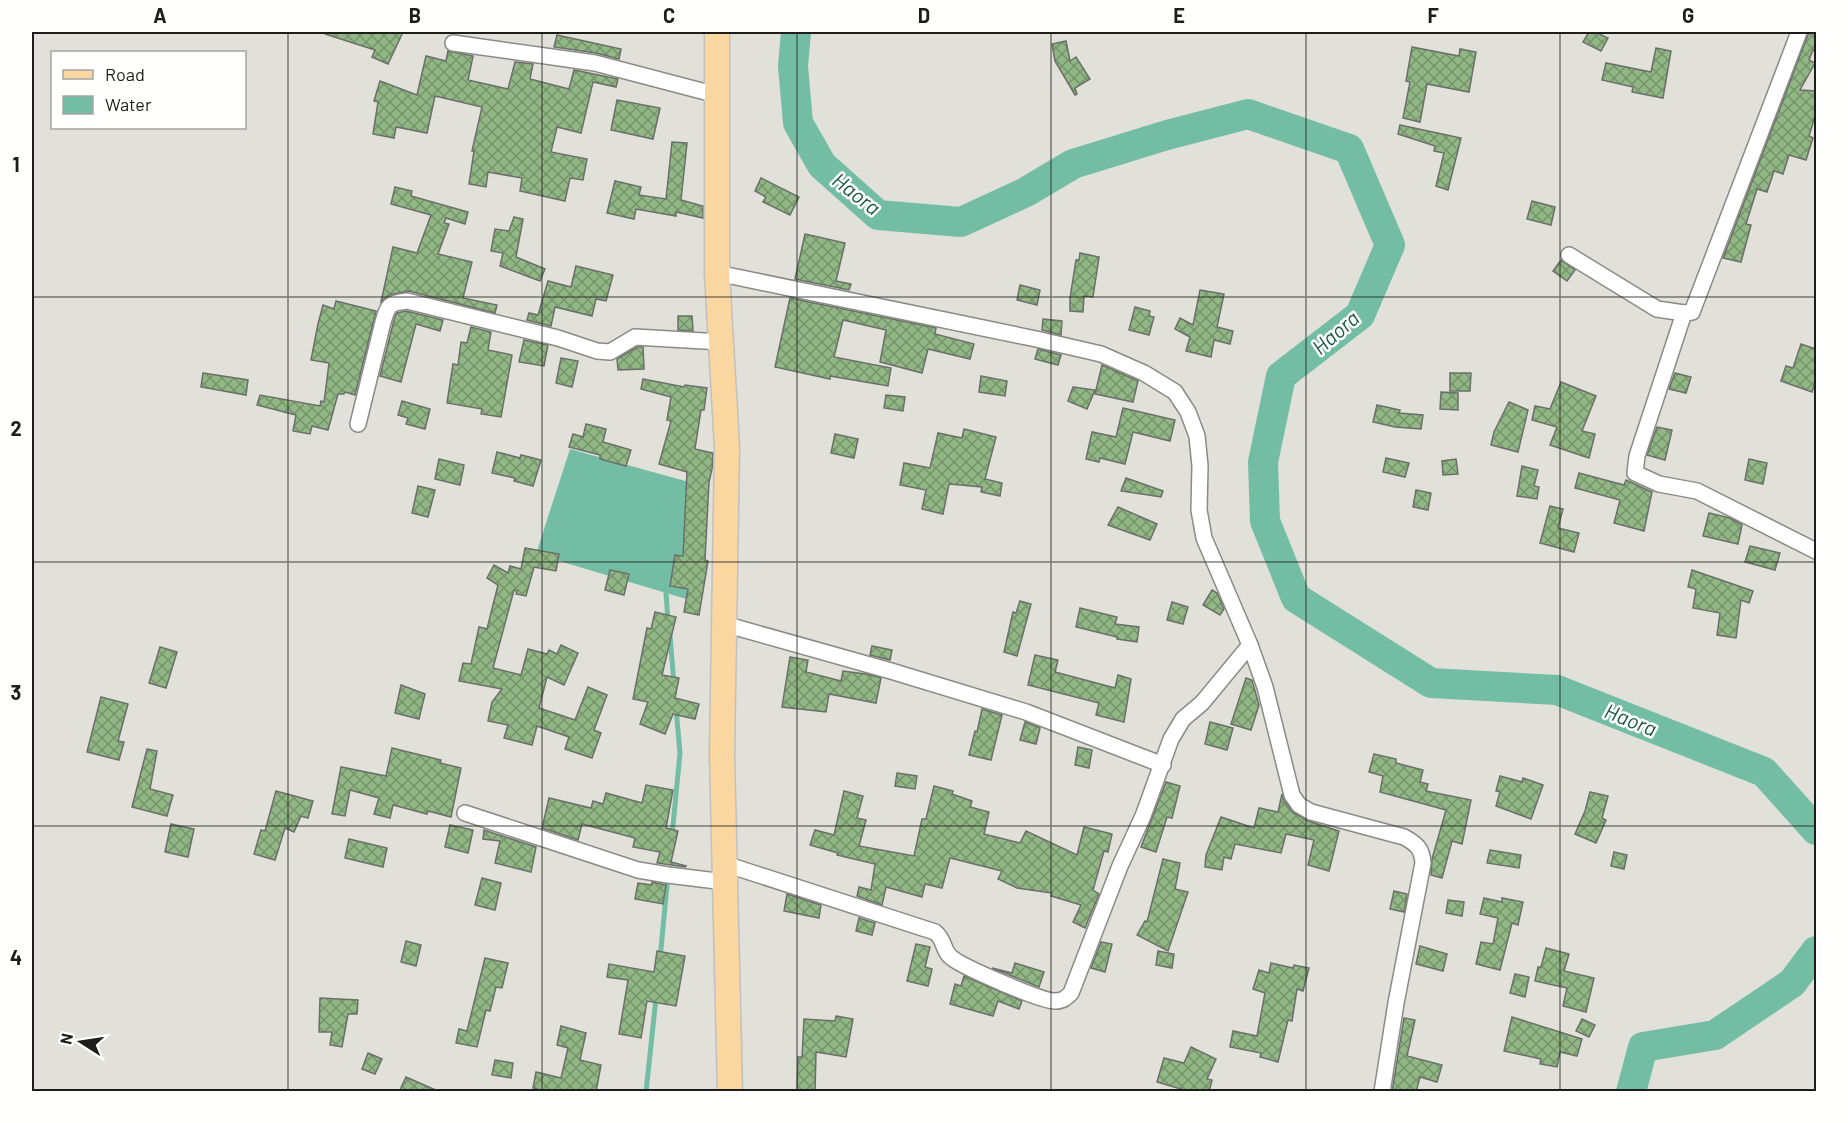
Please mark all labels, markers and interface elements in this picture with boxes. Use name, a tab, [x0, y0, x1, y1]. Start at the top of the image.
text: A	[153, 3, 167, 27]
text: B	[409, 3, 421, 27]
text: C	[663, 3, 675, 27]
text: D	[918, 3, 930, 27]
text: E	[1173, 3, 1185, 27]
text: F	[1427, 3, 1439, 27]
text: G	[1682, 3, 1694, 27]
legend	[51, 51, 246, 129]
text: Road	[105, 63, 145, 85]
text: Water	[105, 93, 152, 115]
text: 1	[12, 152, 20, 176]
water label: Haora	[828, 167, 886, 219]
water label: Haora	[1306, 305, 1364, 359]
text: 2	[10, 416, 22, 440]
text: 3	[11, 680, 21, 704]
water label: Haora	[1601, 697, 1661, 741]
text: 4	[10, 945, 22, 969]
north arrow	[51, 1012, 111, 1072]
text: N	[55, 1032, 76, 1046]

